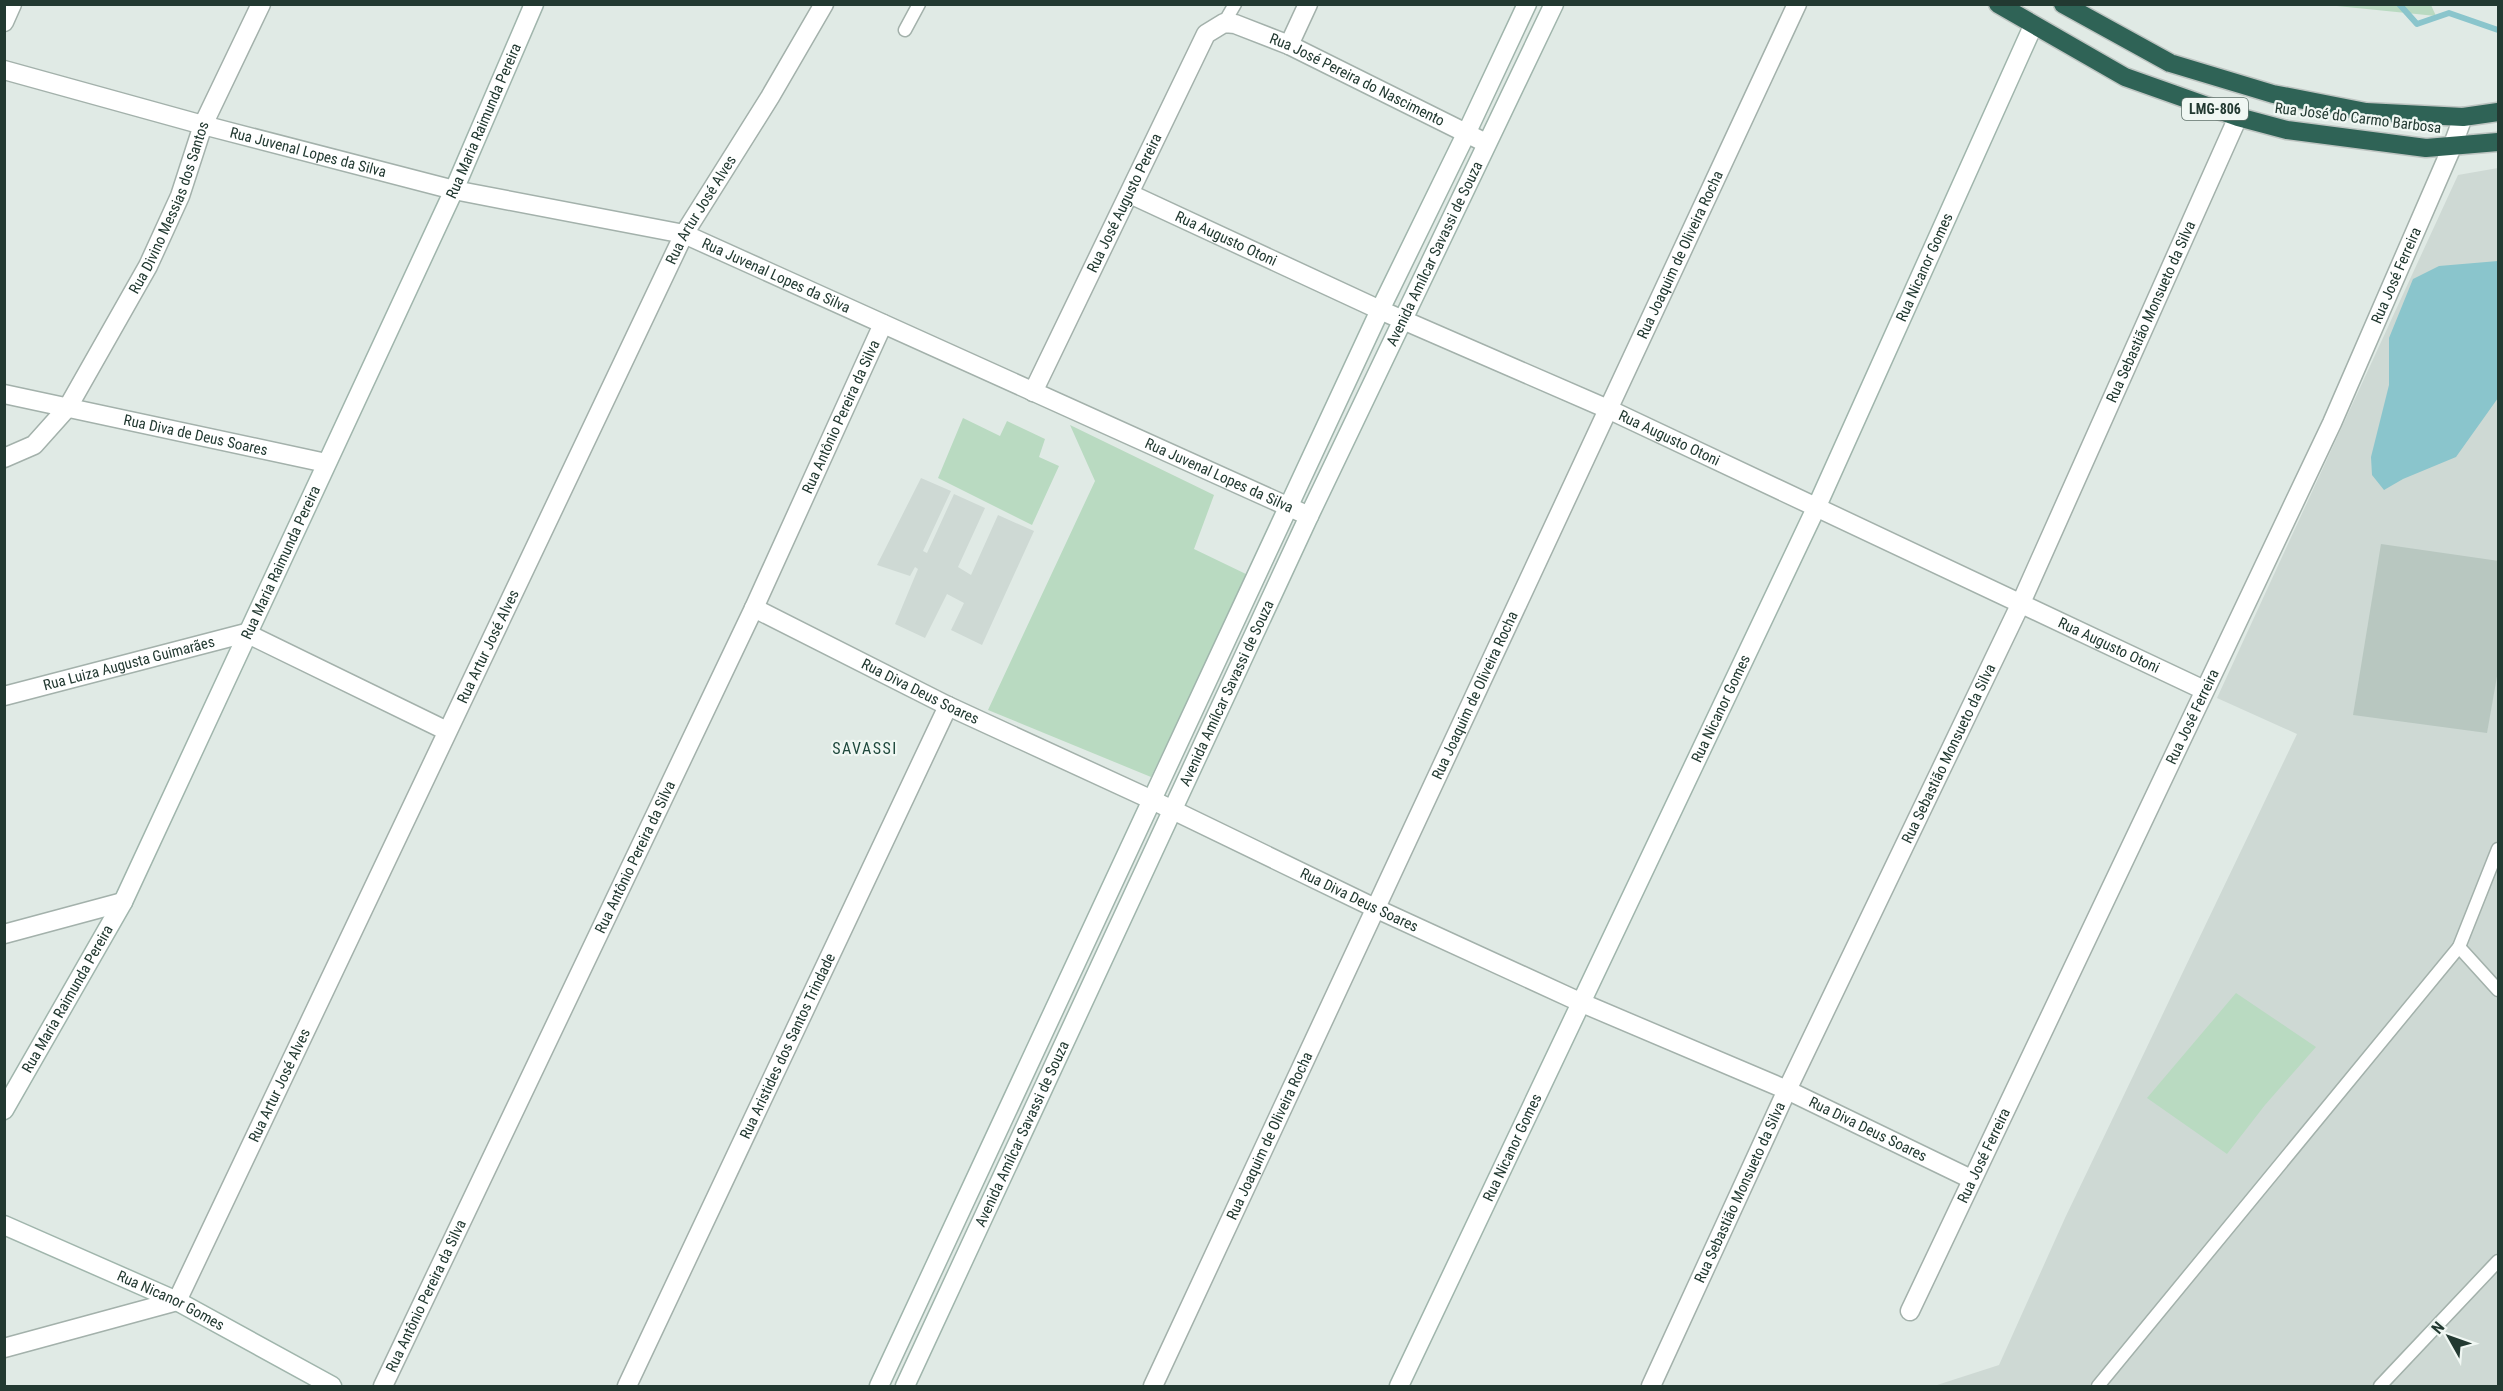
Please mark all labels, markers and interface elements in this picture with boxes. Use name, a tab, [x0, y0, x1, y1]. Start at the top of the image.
street label: Rua José Pereira do Nascimento	[1267, 29, 1448, 130]
street label: Rua Maria Raimunda Pereira	[442, 41, 525, 201]
road number: LMG-806	[2182, 98, 2248, 120]
street label: Rua José do Carmo Barbosa	[2274, 99, 2442, 137]
street label: Rua Divino Messias dos Santos	[125, 119, 213, 297]
street label: Rua Juvenal Lopes da Silva	[228, 123, 388, 181]
street label: Rua José Augusto Pereira	[1083, 130, 1166, 275]
street label: Rua Artur José Alves	[662, 152, 740, 267]
street label: Avenida Amílcar Savassi de Souza	[1383, 158, 1486, 349]
street label: Rua Joaquim de Oliveira Rocha	[1633, 168, 1727, 342]
street label: Rua Augusto Otoni	[1172, 207, 1280, 270]
street label: Rua Nicanor Gomes	[1892, 210, 1957, 324]
street label: Rua Sebastião Monsueto da Silva	[2103, 218, 2199, 405]
street label: Rua José Ferreira	[2367, 225, 2425, 326]
street label: Rua Juvenal Lopes da Silva	[699, 234, 853, 317]
street label: Rua Antônio Pereira da Silva	[798, 337, 884, 496]
street label: Rua Augusto Otoni	[1616, 406, 1723, 470]
street label: Rua Diva de Deus Soares	[122, 411, 269, 459]
street label: Rua Juvenal Lopes da Silva	[1142, 434, 1296, 517]
street label: Rua Maria Raimunda Pereira	[237, 483, 324, 642]
street label: Rua Artur José Alves	[453, 587, 523, 706]
street label: Avenida Amílcar Savassi de Souza	[1176, 597, 1278, 789]
street label: Rua Joaquim de Oliveira Rocha	[1428, 608, 1522, 782]
street label: Rua Augusto Otoni	[2055, 614, 2163, 677]
street label: Rua Luiza Augusta Guimarães	[41, 633, 217, 694]
street label: Rua Nicanor Gomes	[1688, 652, 1754, 765]
street label: Rua Diva Deus Soares	[858, 655, 982, 728]
street label: Rua Sebastião Monsueto da Silva	[1898, 661, 1999, 846]
street label: Rua José Ferreira	[2162, 666, 2223, 767]
district label: SAVASSI	[832, 739, 898, 758]
street label: Rua Antônio Pereira da Silva	[591, 778, 679, 936]
street label: Rua Diva Deus Soares	[1297, 864, 1421, 936]
street label: Rua Maria Raimunda Pereira	[18, 922, 117, 1076]
street label: Rua Aristides dos Santos Trindade	[736, 950, 839, 1142]
street label: Rua Artur José Alves	[245, 1026, 314, 1145]
street label: Avenida Amílcar Savassi de Souza	[971, 1038, 1073, 1230]
street label: Rua Joaquim de Oliveira Rocha	[1223, 1049, 1316, 1223]
street label: Rua Nicanor Gomes	[1479, 1091, 1546, 1204]
street label: Rua Diva Deus Soares	[1806, 1093, 1930, 1165]
street label: Rua Sebastião Monsueto da Silva	[1691, 1099, 1789, 1286]
street label: Rua José Ferreira	[1954, 1105, 2014, 1206]
street label: Rua Antônio Pereira da Silva	[382, 1217, 470, 1375]
street label: Rua Nicanor Gomes	[114, 1267, 228, 1334]
north arrow	[2419, 1307, 2479, 1367]
text: N	[2427, 1318, 2448, 1338]

